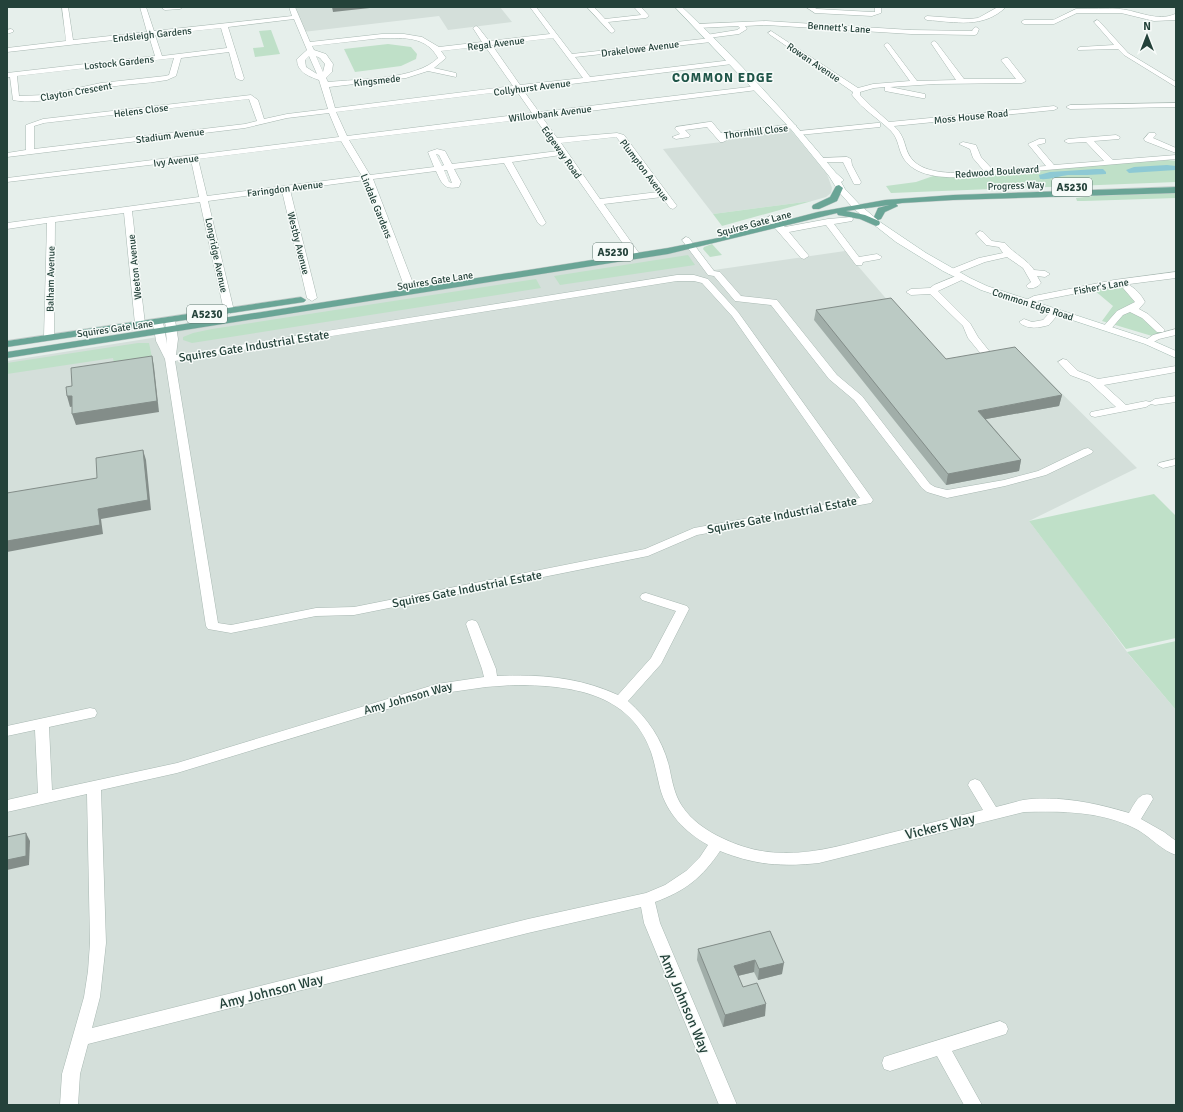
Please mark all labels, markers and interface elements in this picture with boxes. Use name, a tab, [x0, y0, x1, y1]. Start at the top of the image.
north arrow	[1127, 16, 1167, 56]
street label: Bennett's Lane	[807, 20, 871, 36]
text: N	[1143, 20, 1151, 33]
street label: Endsleigh Gardens	[112, 25, 193, 45]
street label: Regal Avenue	[467, 35, 525, 53]
street label: Drakelowe Avenue	[600, 38, 680, 60]
street label: Rowan Avenue	[784, 40, 843, 85]
street label: Lostock Gardens	[84, 53, 155, 73]
district label: COMMON EDGE	[672, 70, 774, 86]
street label: Kingsmede	[353, 73, 401, 89]
street label: Collyhurst Avenue	[493, 77, 571, 99]
street label: Clayton Crescent	[39, 80, 113, 104]
street label: Helens Close	[113, 102, 169, 120]
street label: Willowbank Avenue	[508, 103, 592, 125]
street label: Moss House Road	[933, 107, 1009, 127]
street label: Thornhill Close	[723, 122, 789, 142]
street label: Edgeway Road	[539, 124, 584, 181]
street label: Stadium Avenue	[135, 126, 205, 146]
street label: Plumpton Avenue	[617, 137, 672, 204]
street label: Ivy Avenue	[153, 152, 200, 170]
street label: Redwood Boulevard	[955, 163, 1039, 181]
street label: Lindale Gardens	[358, 172, 395, 241]
street label: Faringdon Avenue	[246, 178, 324, 200]
road number: A5230	[1052, 178, 1092, 196]
street label: Progress Way	[987, 179, 1045, 193]
street label: Squires Gate Lane	[716, 208, 793, 240]
street label: Westby Avenue	[284, 211, 312, 276]
street label: Longridge Avenue	[202, 217, 230, 294]
street label: Weeton Avenue	[126, 234, 144, 300]
road number: A5230	[593, 243, 633, 261]
street label: Balham Avenue	[44, 246, 58, 312]
street label: Squires Gate Lane	[396, 269, 474, 293]
street label: Fisher's Lane	[1073, 276, 1130, 298]
street label: Common Edge Road	[991, 286, 1075, 324]
road number: A5230	[187, 305, 227, 323]
street label: Squires Gate Lane	[76, 318, 154, 340]
street label: Squires Gate Industrial Estate	[178, 327, 330, 366]
street label: Squires Gate Industrial Estate	[706, 494, 858, 537]
street label: Squires Gate Industrial Estate	[391, 568, 543, 611]
street label: Amy Johnson Way	[362, 679, 455, 718]
street label: Vickers Way	[903, 809, 977, 843]
street label: Amy Johnson Way	[656, 951, 713, 1056]
street label: Amy Johnson Way	[217, 970, 325, 1013]

